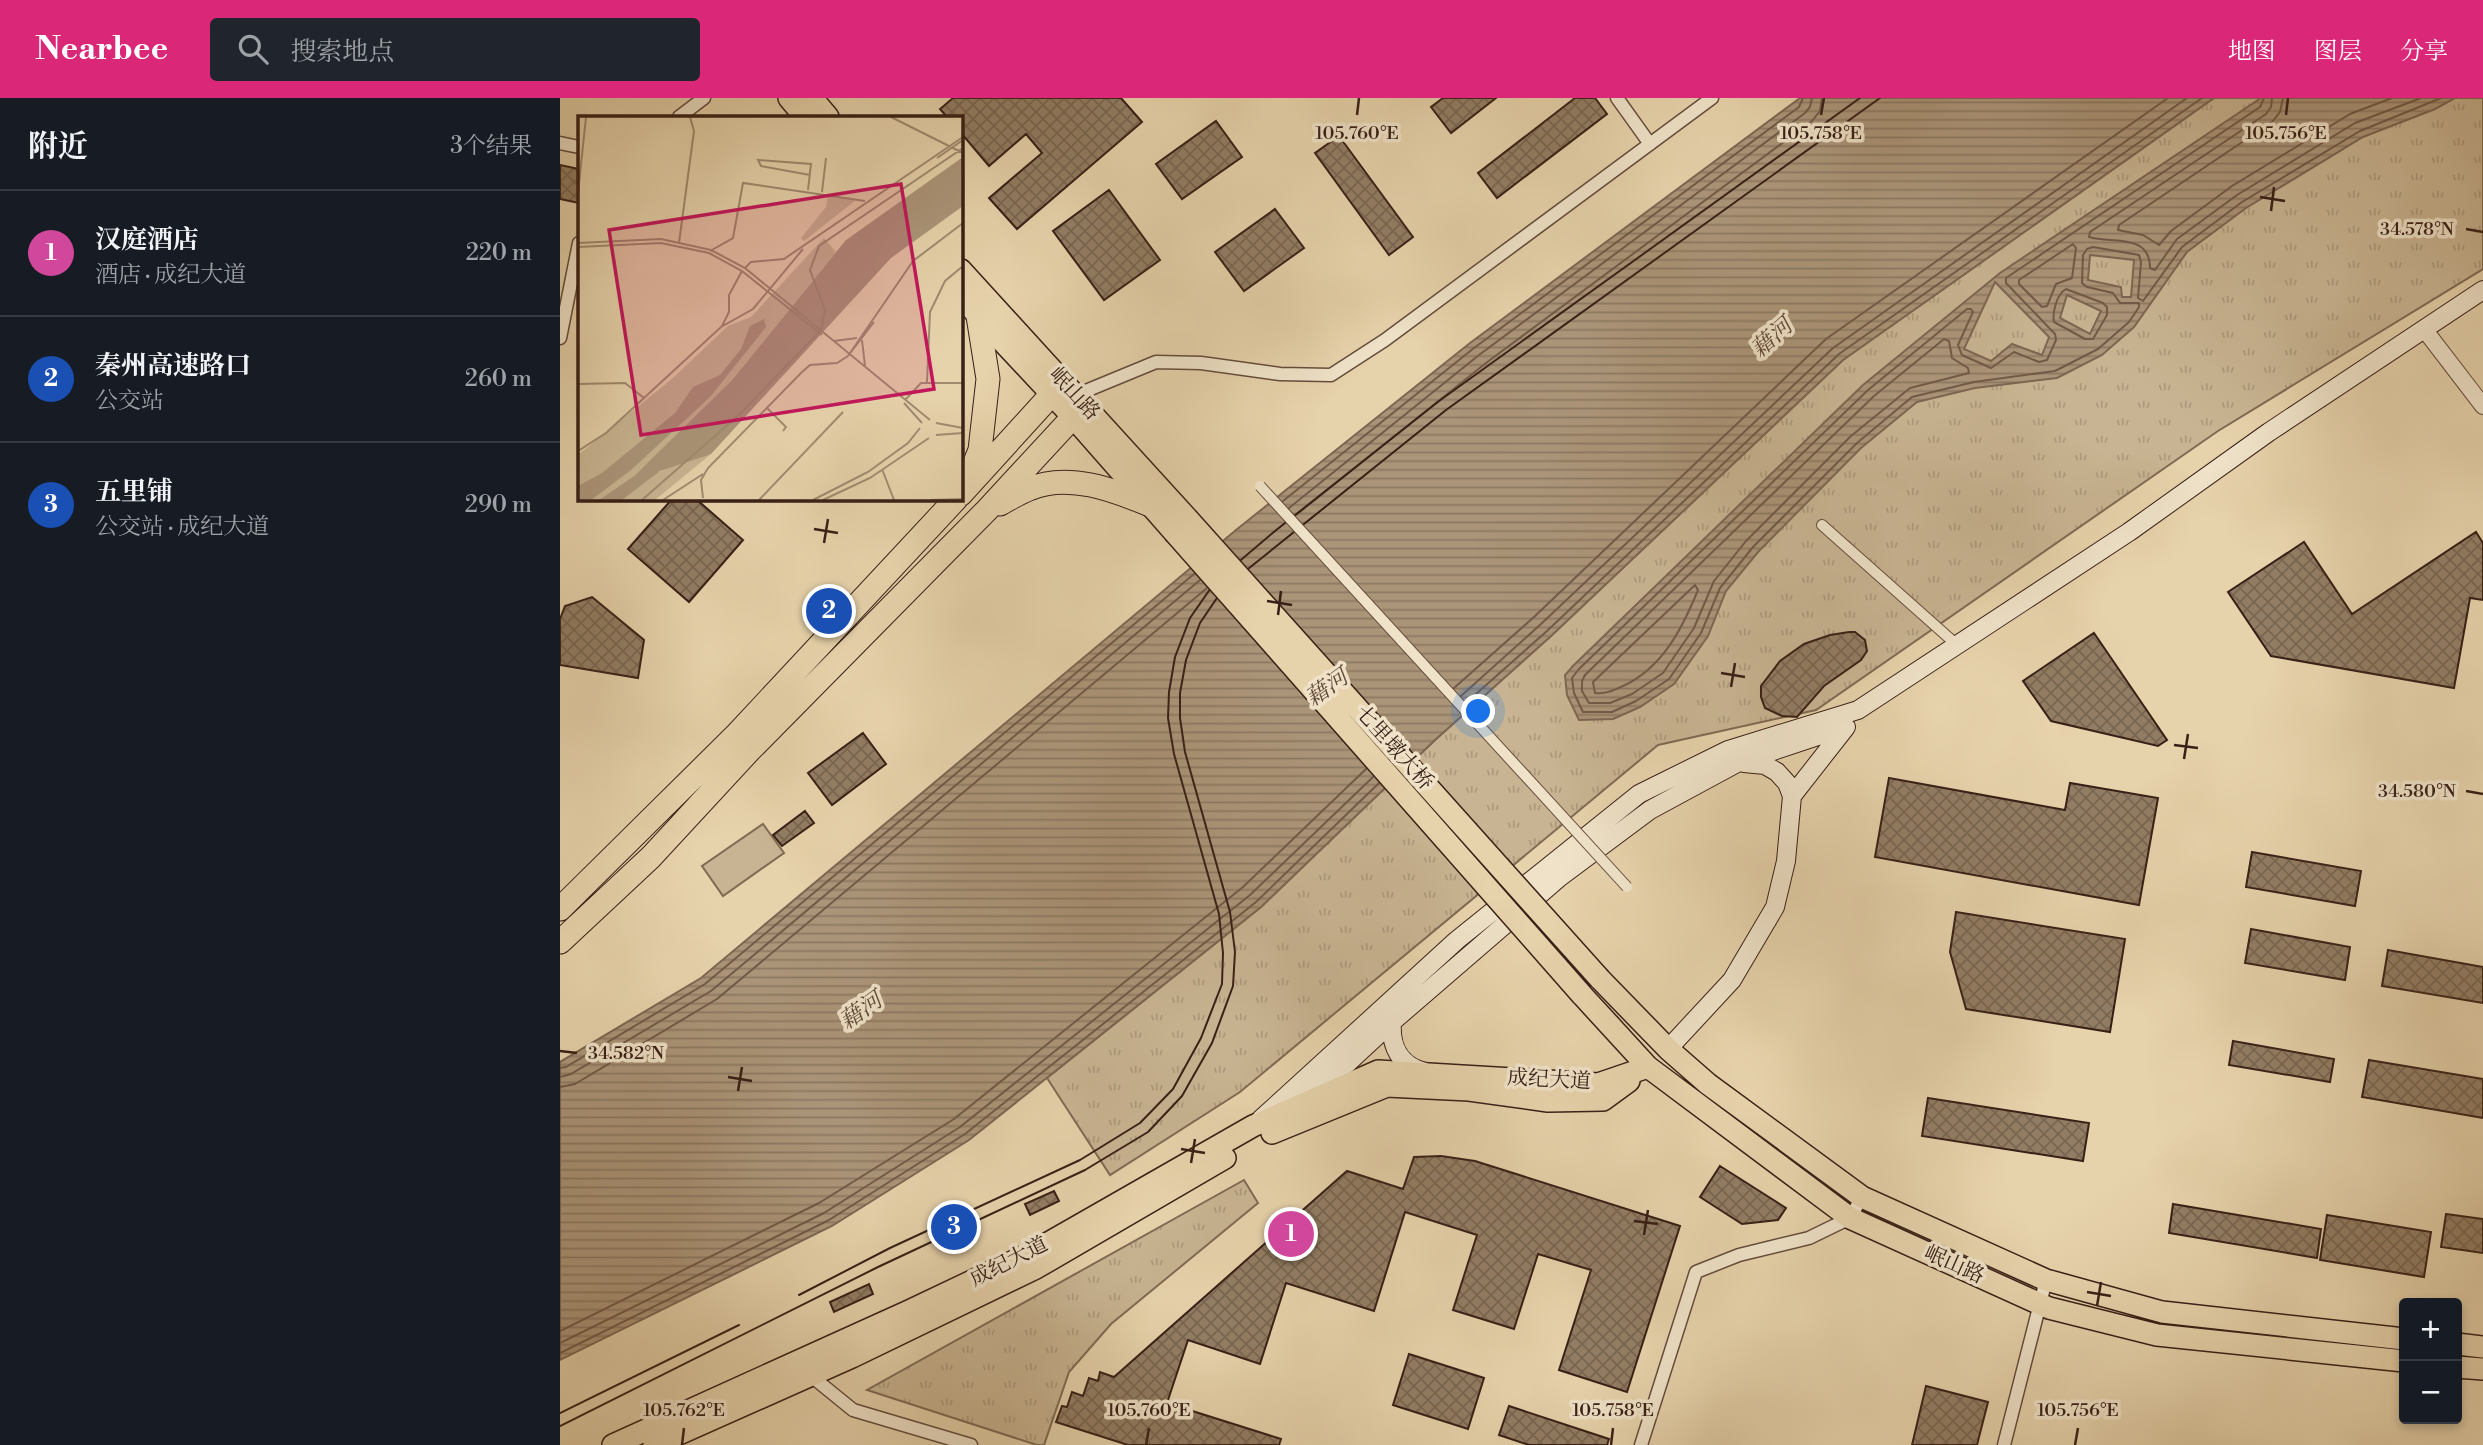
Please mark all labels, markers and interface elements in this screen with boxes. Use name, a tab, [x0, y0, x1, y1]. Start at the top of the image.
search box	[210, 18, 700, 81]
text: Nearbee	[35, 29, 168, 70]
icon: search	[234, 30, 272, 68]
text: 搜索地点	[290, 36, 394, 68]
text: 地图	[2228, 37, 2276, 67]
text: 图层	[2314, 37, 2362, 67]
text: 分享	[2400, 37, 2448, 67]
inset map	[578, 116, 962, 500]
text: 105.760°E	[1315, 122, 1399, 145]
text: 105.758°E	[1780, 122, 1862, 145]
text: 105.756°E	[2245, 122, 2327, 145]
text: 附近	[28, 128, 88, 166]
text: 3个结果	[450, 132, 532, 160]
text: 34.578°N	[2380, 218, 2455, 241]
text: 汉庭酒店	[95, 224, 199, 256]
text: 1	[45, 239, 57, 267]
text: 220 m	[466, 239, 532, 267]
text: 酒店 · 成纪大道	[95, 261, 246, 289]
water label: 藉河	[1746, 310, 1801, 364]
text: 秦州高速路口	[95, 350, 251, 382]
street label: 岷山路	[1043, 362, 1105, 426]
text: 2	[44, 365, 58, 393]
text: 260 m	[465, 365, 532, 393]
text: 公交站	[95, 387, 164, 415]
text: 五里铺	[95, 476, 173, 508]
text: 3	[44, 491, 58, 519]
text: 290 m	[465, 491, 532, 519]
text: 公交站 · 成纪大道	[95, 513, 269, 541]
pin: 2	[806, 585, 852, 637]
water label: 藉河	[1300, 661, 1357, 713]
your location	[1461, 694, 1495, 728]
street label: 七里墩大桥	[1349, 700, 1439, 796]
text: 34.580°N	[2378, 780, 2457, 803]
water label: 藉河	[834, 984, 891, 1036]
text: 34.582°N	[588, 1042, 665, 1065]
street label: 成纪大道	[1506, 1065, 1592, 1095]
pin: 3	[931, 1201, 977, 1253]
pin: 1	[1268, 1208, 1314, 1260]
street label: 成纪大道	[966, 1231, 1052, 1293]
street label: 岷山路	[1920, 1240, 1988, 1290]
map controls	[2399, 1298, 2462, 1424]
button: +	[2399, 1298, 2462, 1361]
button: −	[2399, 1361, 2462, 1424]
text: 105.762°E	[643, 1399, 725, 1422]
text: 105.760°E	[1107, 1399, 1191, 1422]
text: 105.758°E	[1572, 1399, 1654, 1422]
text: 105.756°E	[2037, 1399, 2119, 1422]

